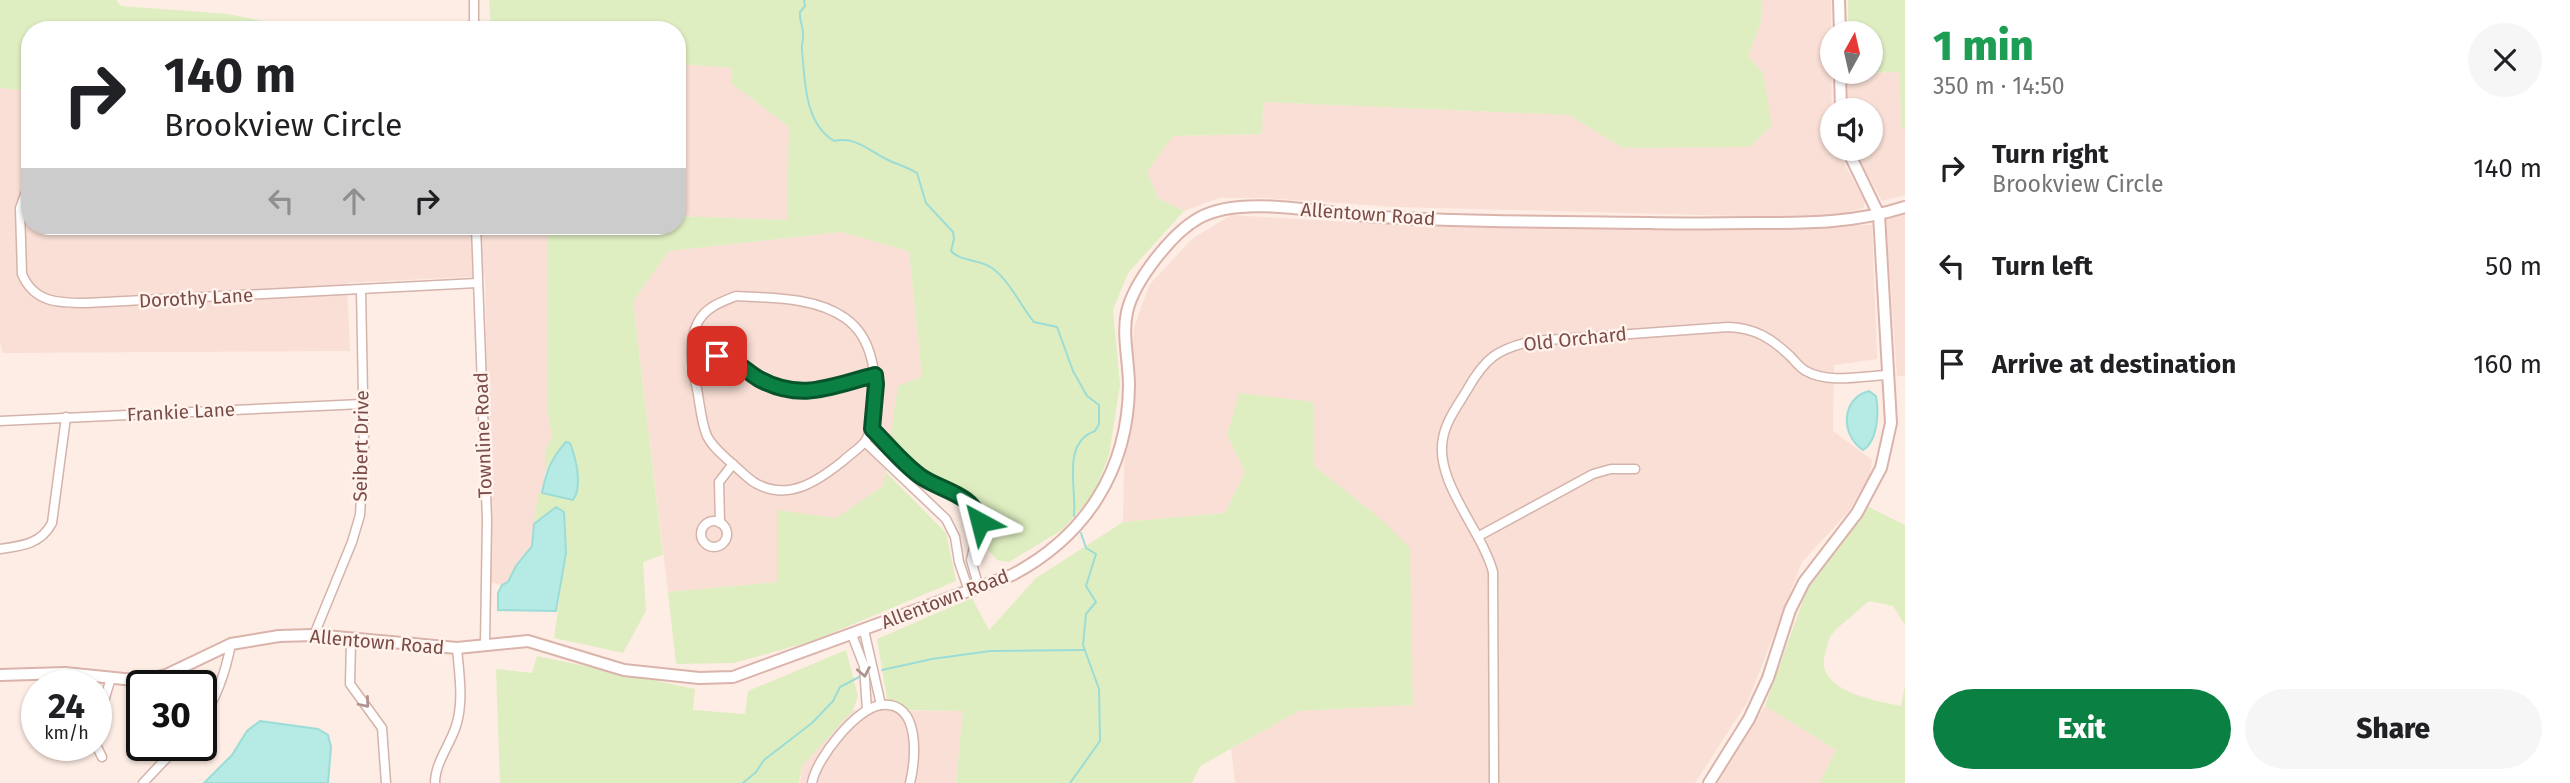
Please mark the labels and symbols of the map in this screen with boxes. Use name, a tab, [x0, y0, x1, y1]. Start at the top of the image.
north arrow	[1820, 21, 1883, 84]
street label: Allentown Road	[1300, 198, 1436, 230]
street label: Dorothy Lane	[138, 284, 254, 312]
street label: Old Orchard	[1522, 322, 1628, 356]
pin	[687, 326, 747, 386]
street label: Townline Road	[469, 372, 497, 498]
street label: Seibert Drive	[349, 390, 373, 502]
street label: Frankie Lane	[126, 398, 236, 426]
position arrow	[943, 485, 1017, 559]
street label: Allentown Road	[878, 564, 1012, 634]
street label: Allentown Road	[309, 625, 445, 659]
one-way arrow	[855, 666, 870, 678]
speed limit sign: 30	[126, 670, 217, 761]
one-way arrow	[357, 695, 369, 708]

